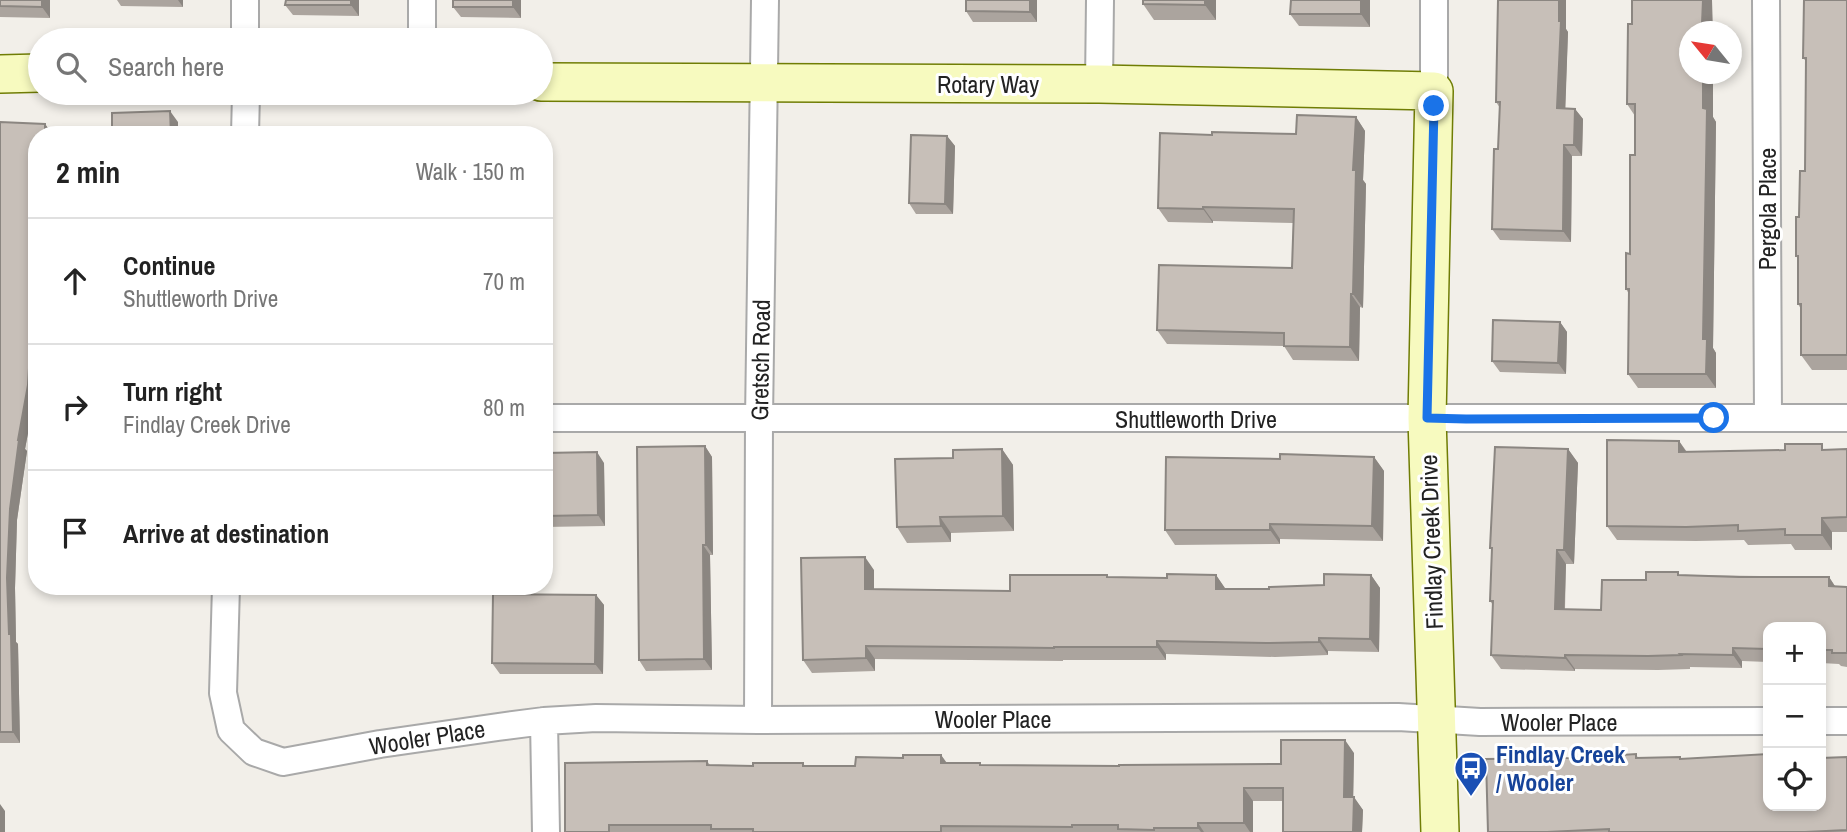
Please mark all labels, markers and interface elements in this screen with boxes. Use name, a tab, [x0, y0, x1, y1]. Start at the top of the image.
north arrow	[1679, 21, 1742, 84]
search box	[28, 28, 553, 105]
icon: search	[52, 48, 90, 86]
text: Search here	[108, 49, 224, 84]
street label: Rotary Way	[937, 68, 1039, 100]
route end	[1418, 90, 1449, 121]
street label: Pergola Place	[1751, 148, 1783, 270]
text: 2 min	[56, 152, 120, 192]
text: Walk · 150 m	[416, 156, 525, 187]
text: Continue	[123, 248, 215, 283]
icon: ahead	[56, 262, 94, 300]
text: 70 m	[483, 266, 525, 297]
text: Shuttleworth Drive	[123, 283, 278, 314]
street label: Gretsch Road	[743, 299, 777, 421]
text: Turn right	[123, 374, 222, 409]
icon: right	[56, 388, 94, 426]
text: 80 m	[483, 392, 525, 423]
route start	[1698, 402, 1729, 433]
street label: Shuttleworth Drive	[1115, 403, 1277, 435]
text: Findlay Creek Drive	[123, 409, 291, 440]
street label: Findlay Creek Drive	[1412, 454, 1450, 630]
icon: arrive	[56, 514, 94, 552]
text: Arrive at destination	[123, 516, 329, 551]
map controls	[1763, 622, 1826, 811]
button: +	[1763, 622, 1826, 685]
button: −	[1763, 685, 1826, 748]
street label: Wooler Place	[935, 703, 1051, 735]
street label: Wooler Place	[1501, 706, 1617, 738]
street label: Wooler Place	[367, 712, 487, 762]
place label: Findlay Creek / Wooler	[1496, 738, 1625, 798]
button: locate	[1763, 748, 1826, 811]
bus stop icon: Findlay Creek / Wooler	[1452, 749, 1490, 798]

